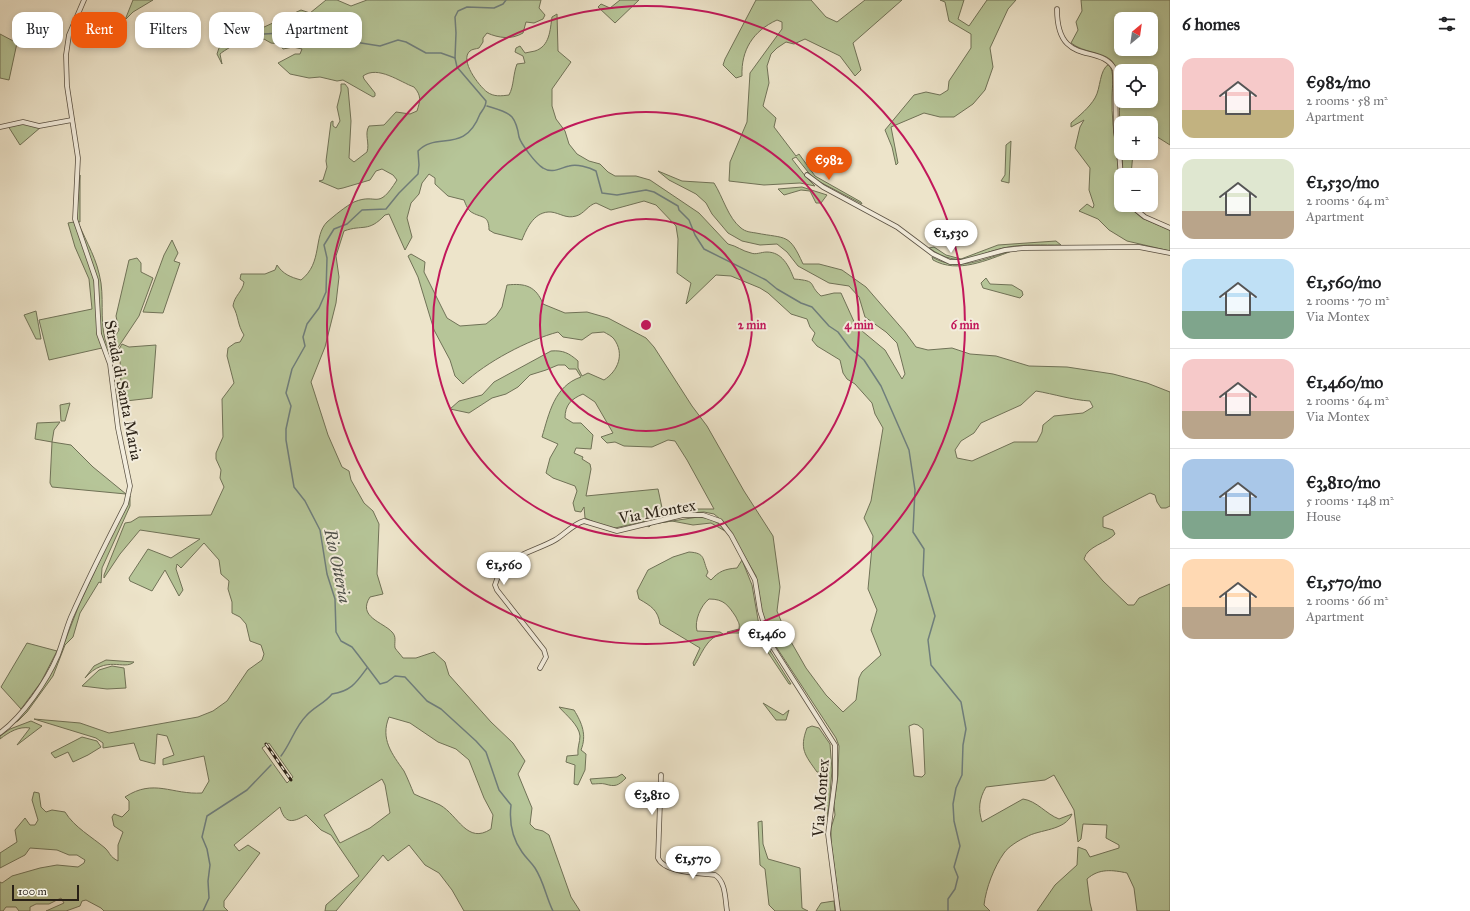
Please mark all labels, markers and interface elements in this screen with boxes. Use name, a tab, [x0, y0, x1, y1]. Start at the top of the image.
chip: Buy	[12, 12, 63, 48]
chip: Rent	[71, 12, 127, 48]
chip: Filters	[135, 12, 201, 48]
chip: New	[209, 12, 264, 48]
chip: Apartment	[272, 12, 362, 48]
north arrow	[1114, 12, 1158, 56]
map controls	[1114, 12, 1158, 212]
icon: filters	[1436, 13, 1458, 35]
text: 6 homes	[1182, 14, 1240, 35]
button: locate	[1114, 64, 1158, 108]
text: €982/mo	[1306, 72, 1370, 93]
icon: home	[1214, 74, 1262, 122]
text: 2 rooms · 58 m²	[1306, 93, 1388, 109]
text: Apartment	[1306, 109, 1364, 125]
button: +	[1114, 116, 1158, 160]
pin: €982	[805, 147, 853, 181]
text: €982	[815, 152, 843, 168]
button: −	[1114, 168, 1158, 212]
text: €1,530/mo	[1306, 172, 1379, 193]
icon: home	[1214, 175, 1262, 223]
text: 2 rooms · 64 m²	[1306, 193, 1389, 209]
text: Apartment	[1306, 209, 1364, 225]
pin: €1,530	[918, 220, 984, 254]
text: €1,530	[934, 225, 968, 241]
text: €1,560/mo	[1306, 272, 1381, 293]
icon: home	[1214, 275, 1262, 323]
text: 2 rooms · 70 m²	[1306, 293, 1389, 309]
text: Via Montex	[1306, 309, 1370, 325]
street label: Strada di Santa Maria	[101, 318, 146, 462]
centre of rings	[639, 318, 653, 332]
text: 2 min	[738, 318, 767, 332]
text: 4 min	[844, 318, 874, 333]
text: 6 min	[951, 318, 980, 332]
text: €1,460/mo	[1306, 372, 1383, 393]
icon: home	[1214, 375, 1262, 423]
text: 2 rooms · 64 m²	[1306, 393, 1389, 409]
text: Via Montex	[1306, 409, 1370, 425]
text: €3,810/mo	[1306, 472, 1381, 493]
icon: home	[1214, 475, 1262, 523]
text: 5 rooms · 148 m²	[1306, 493, 1394, 509]
street label: Via Montex	[616, 495, 697, 528]
text: House	[1306, 509, 1341, 525]
water label: Rio Otteria	[319, 526, 356, 605]
pin: €1,560	[471, 552, 537, 586]
text: €1,560	[486, 557, 522, 573]
text: €1,570/mo	[1306, 572, 1382, 593]
icon: home	[1214, 575, 1262, 623]
text: 2 rooms · 66 m²	[1306, 593, 1388, 609]
text: Apartment	[1306, 609, 1364, 625]
pin: €1,460	[734, 621, 800, 655]
text: €1,460	[748, 626, 786, 642]
street label: Via Montex	[808, 758, 833, 839]
pin: €3,810	[619, 782, 685, 816]
text: €3,810	[634, 787, 670, 803]
pin: €1,570	[660, 846, 726, 880]
text: €1,570	[675, 851, 711, 867]
scale bar	[12, 883, 79, 902]
text: 100 m	[18, 885, 47, 898]

